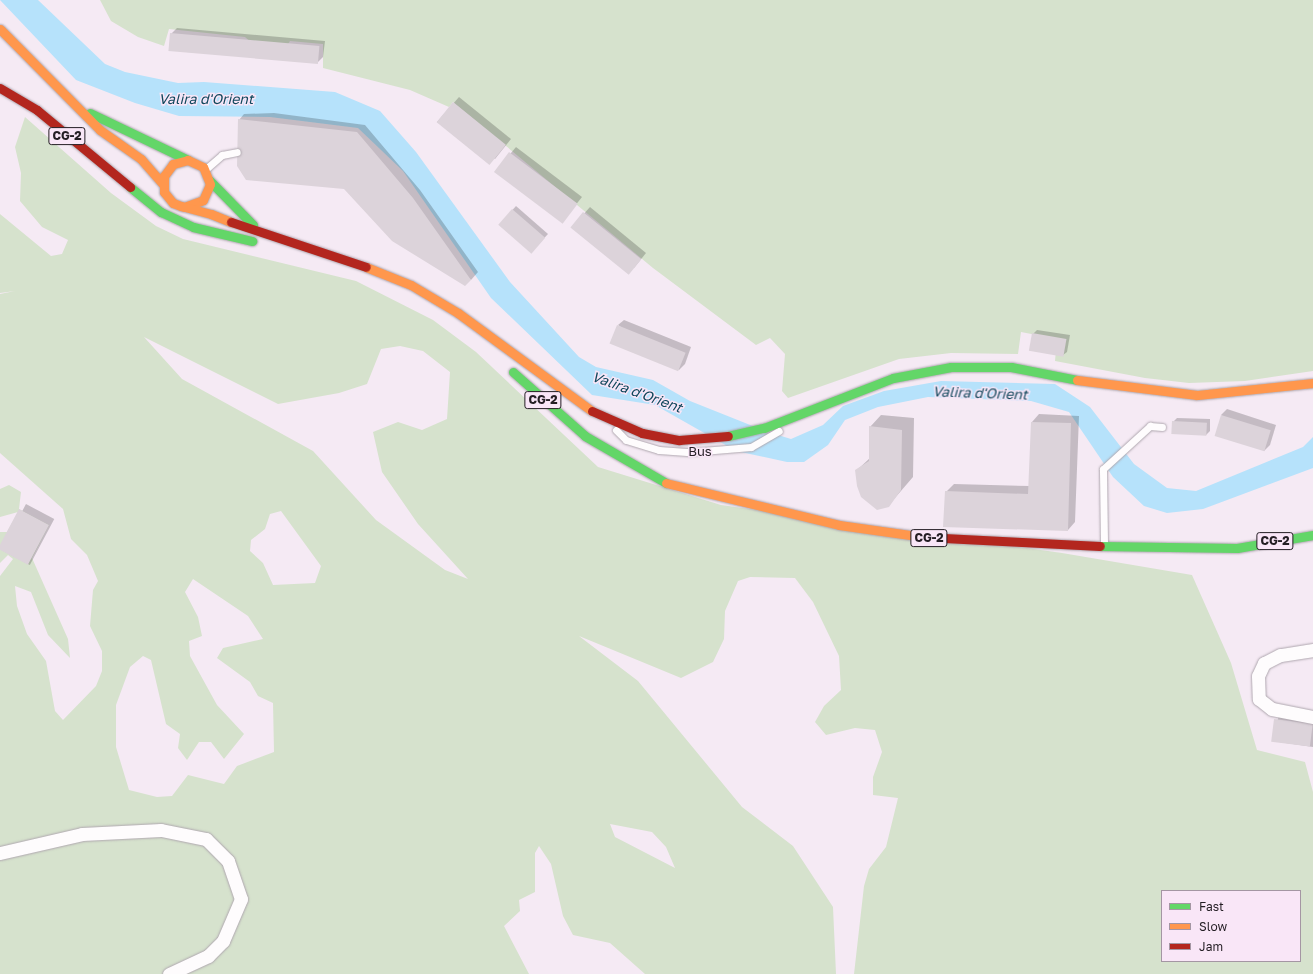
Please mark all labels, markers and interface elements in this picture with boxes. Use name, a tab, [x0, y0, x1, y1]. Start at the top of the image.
water label: Valira d'Orient	[159, 91, 253, 107]
road number: CG-2	[48, 126, 86, 146]
water label: Valira d'Orient	[590, 368, 684, 416]
water label: Valira d'Orient	[932, 383, 1028, 403]
road number: CG-2	[524, 390, 562, 410]
street label: Bus	[688, 443, 712, 459]
road number: CG-2	[910, 528, 948, 548]
road number: CG-2	[1256, 531, 1294, 551]
legend	[1161, 890, 1301, 962]
text: Fast	[1199, 899, 1224, 914]
text: Slow	[1199, 919, 1227, 934]
text: Jam	[1199, 939, 1223, 954]

